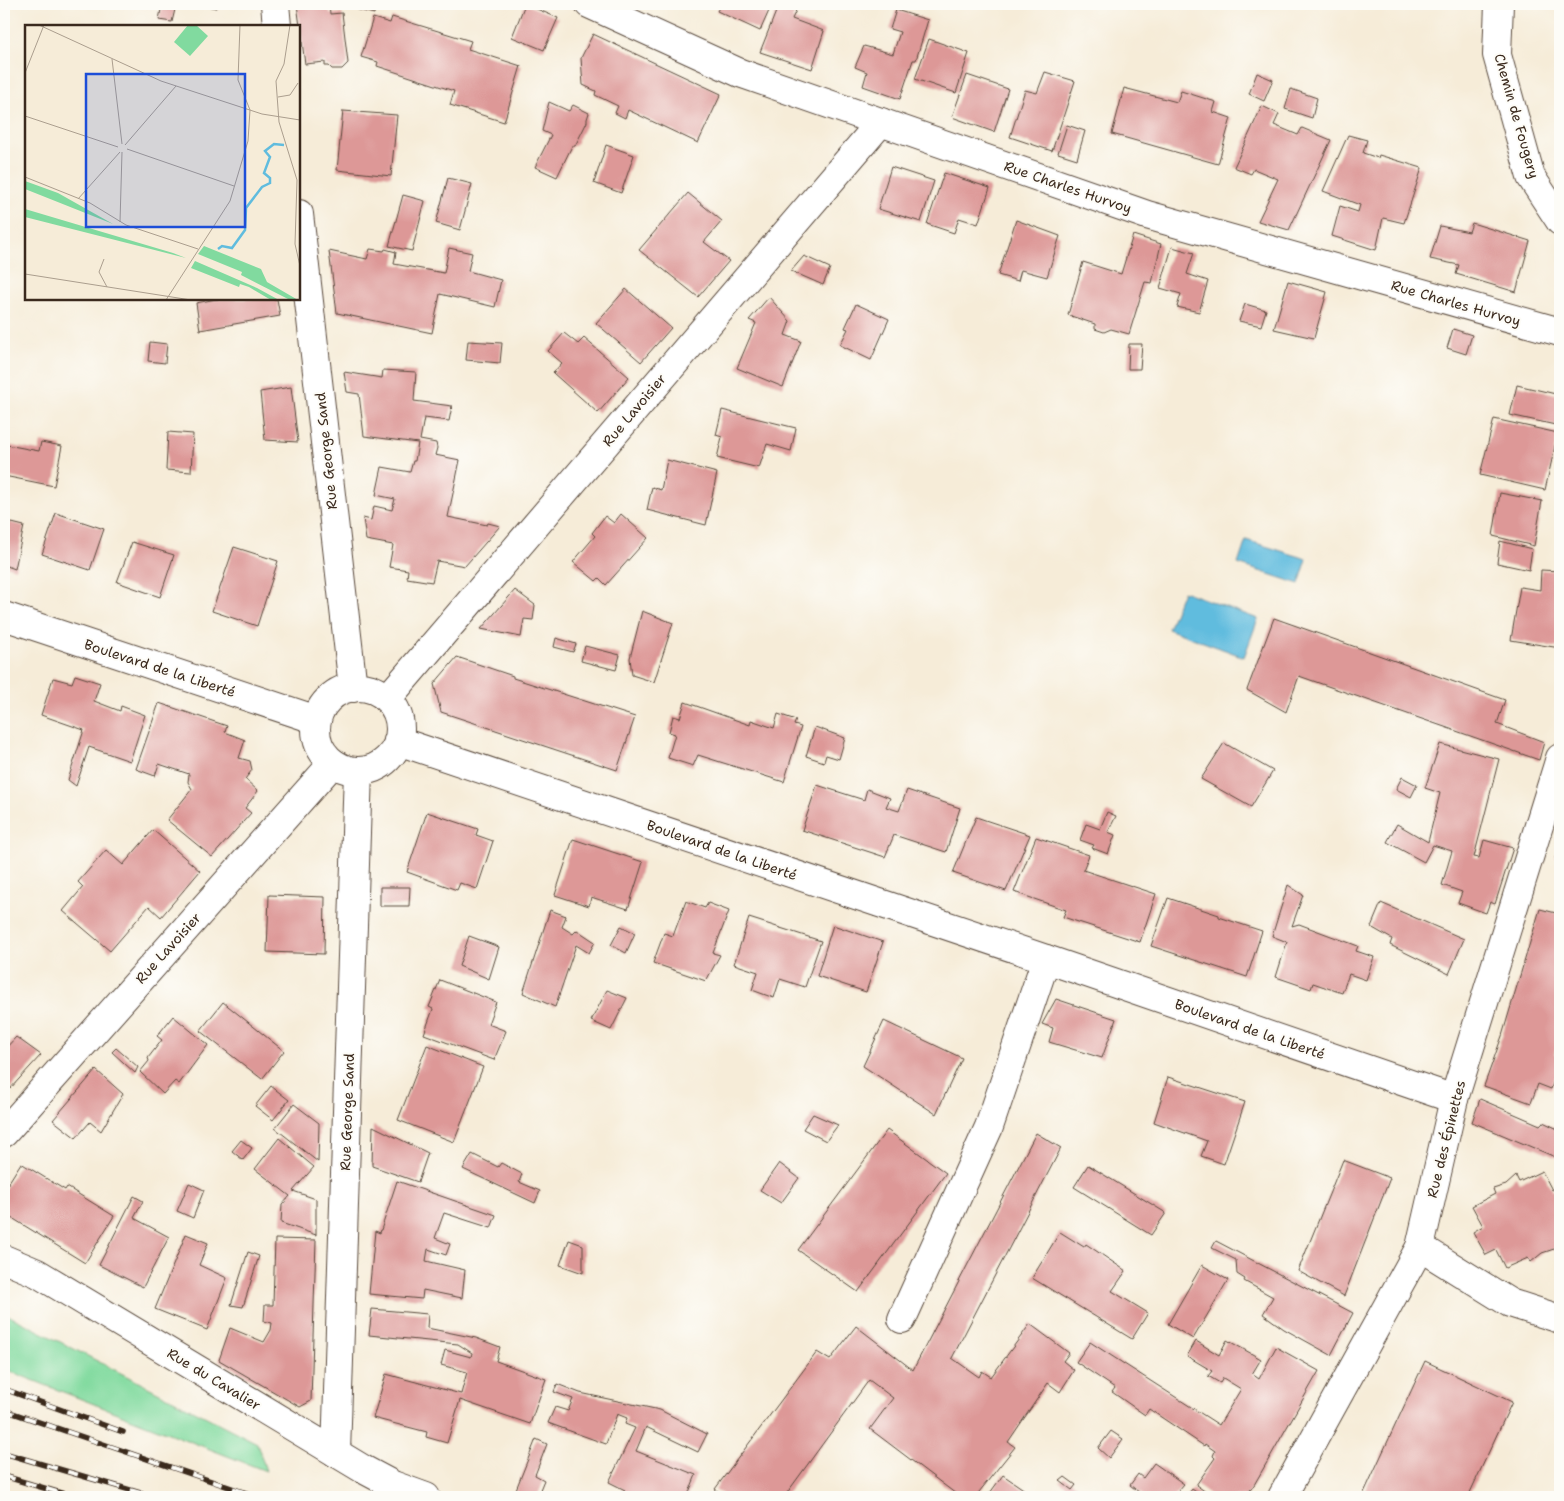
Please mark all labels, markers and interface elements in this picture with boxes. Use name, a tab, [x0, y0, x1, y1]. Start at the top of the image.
inset map	[25, 25, 300, 300]
street label: Chemin de Fougery	[1491, 51, 1543, 181]
street label: Rue Charles Hurvoy	[1002, 157, 1134, 217]
street label: Rue Charles Hurvoy	[1389, 276, 1523, 330]
street label: Rue Lavoisier	[598, 370, 670, 450]
street label: Rue George Sand	[311, 391, 341, 510]
street label: Boulevard de la Liberté	[82, 635, 238, 701]
street label: Boulevard de la Liberté	[644, 816, 800, 884]
street label: Rue Lavoisier	[131, 908, 205, 987]
street label: Boulevard de la Liberté	[1172, 995, 1328, 1063]
street label: Rue George Sand	[336, 1053, 358, 1171]
street label: Rue des Épinettes	[1423, 1078, 1469, 1200]
street label: Rue du Cavalier	[164, 1344, 264, 1414]

